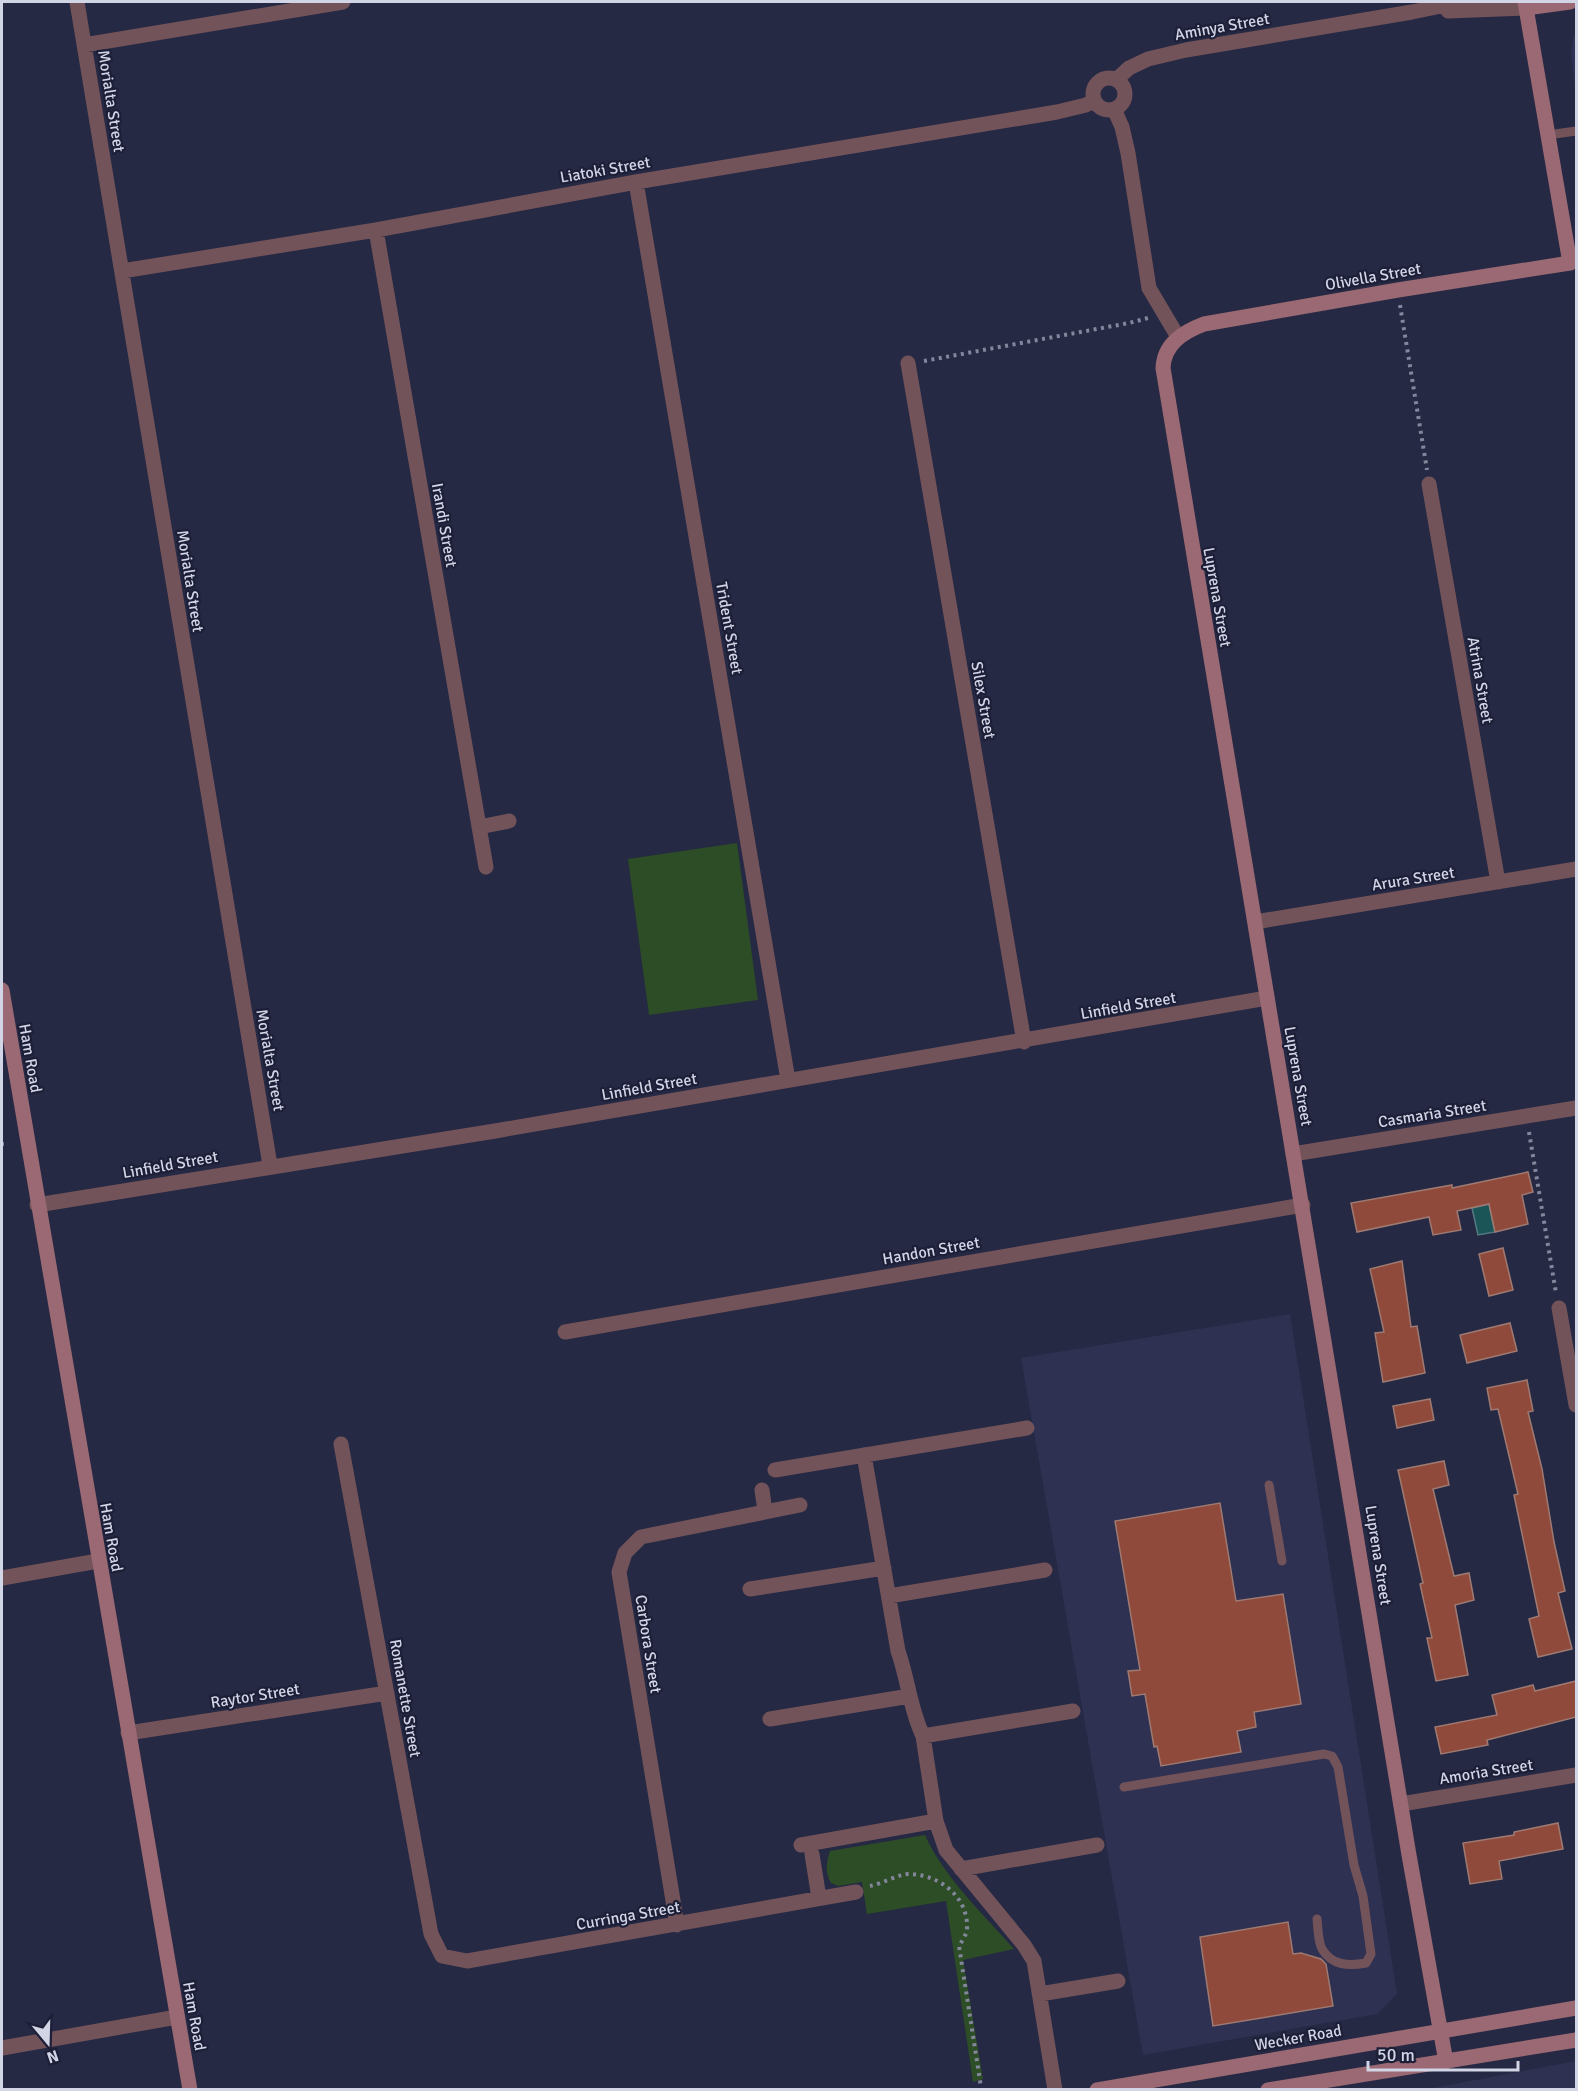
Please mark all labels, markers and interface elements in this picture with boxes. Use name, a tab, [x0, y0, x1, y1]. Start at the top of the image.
street label: Aminya Street	[1173, 9, 1272, 45]
street label: Morialta Street	[93, 49, 129, 154]
street label: Liatoki Street	[558, 152, 652, 188]
street label: Olivella Street	[1324, 259, 1423, 295]
street label: Irandi Street	[427, 481, 461, 569]
street label: Morialta Street	[172, 529, 208, 634]
street label: Luprena Street	[1198, 546, 1236, 649]
street label: Trident Street	[711, 580, 747, 676]
street label: Atrina Street	[1463, 635, 1498, 725]
street label: Silex Street	[966, 660, 1000, 741]
street label: Arura Street	[1370, 863, 1456, 895]
street label: Linfield Street	[1079, 988, 1178, 1024]
street label: Morialta Street	[251, 1008, 289, 1113]
street label: Ham Road	[14, 1022, 46, 1094]
street label: Luprena Street	[1279, 1025, 1317, 1128]
street label: Linfield Street	[600, 1069, 699, 1105]
street label: Casmaria Street	[1377, 1095, 1488, 1132]
street label: Linfield Street	[121, 1147, 220, 1183]
street label: Handon Street	[881, 1233, 982, 1269]
street label: Ham Road	[95, 1501, 127, 1573]
street label: Luprena Street	[1360, 1504, 1396, 1607]
street label: Carbora Street	[630, 1594, 666, 1695]
street label: Romanette Street	[385, 1638, 425, 1759]
street label: Raytor Street	[209, 1679, 302, 1713]
street label: Amoria Street	[1438, 1755, 1535, 1789]
street label: Curringa Street	[575, 1897, 682, 1935]
street label: Ham Road	[178, 1980, 210, 2052]
north arrow	[18, 2013, 78, 2073]
street label: Wecker Road	[1253, 2021, 1343, 2055]
scale bar	[1368, 2034, 1518, 2072]
text: 50 m	[1377, 2044, 1415, 2066]
text: N	[44, 2045, 61, 2068]

